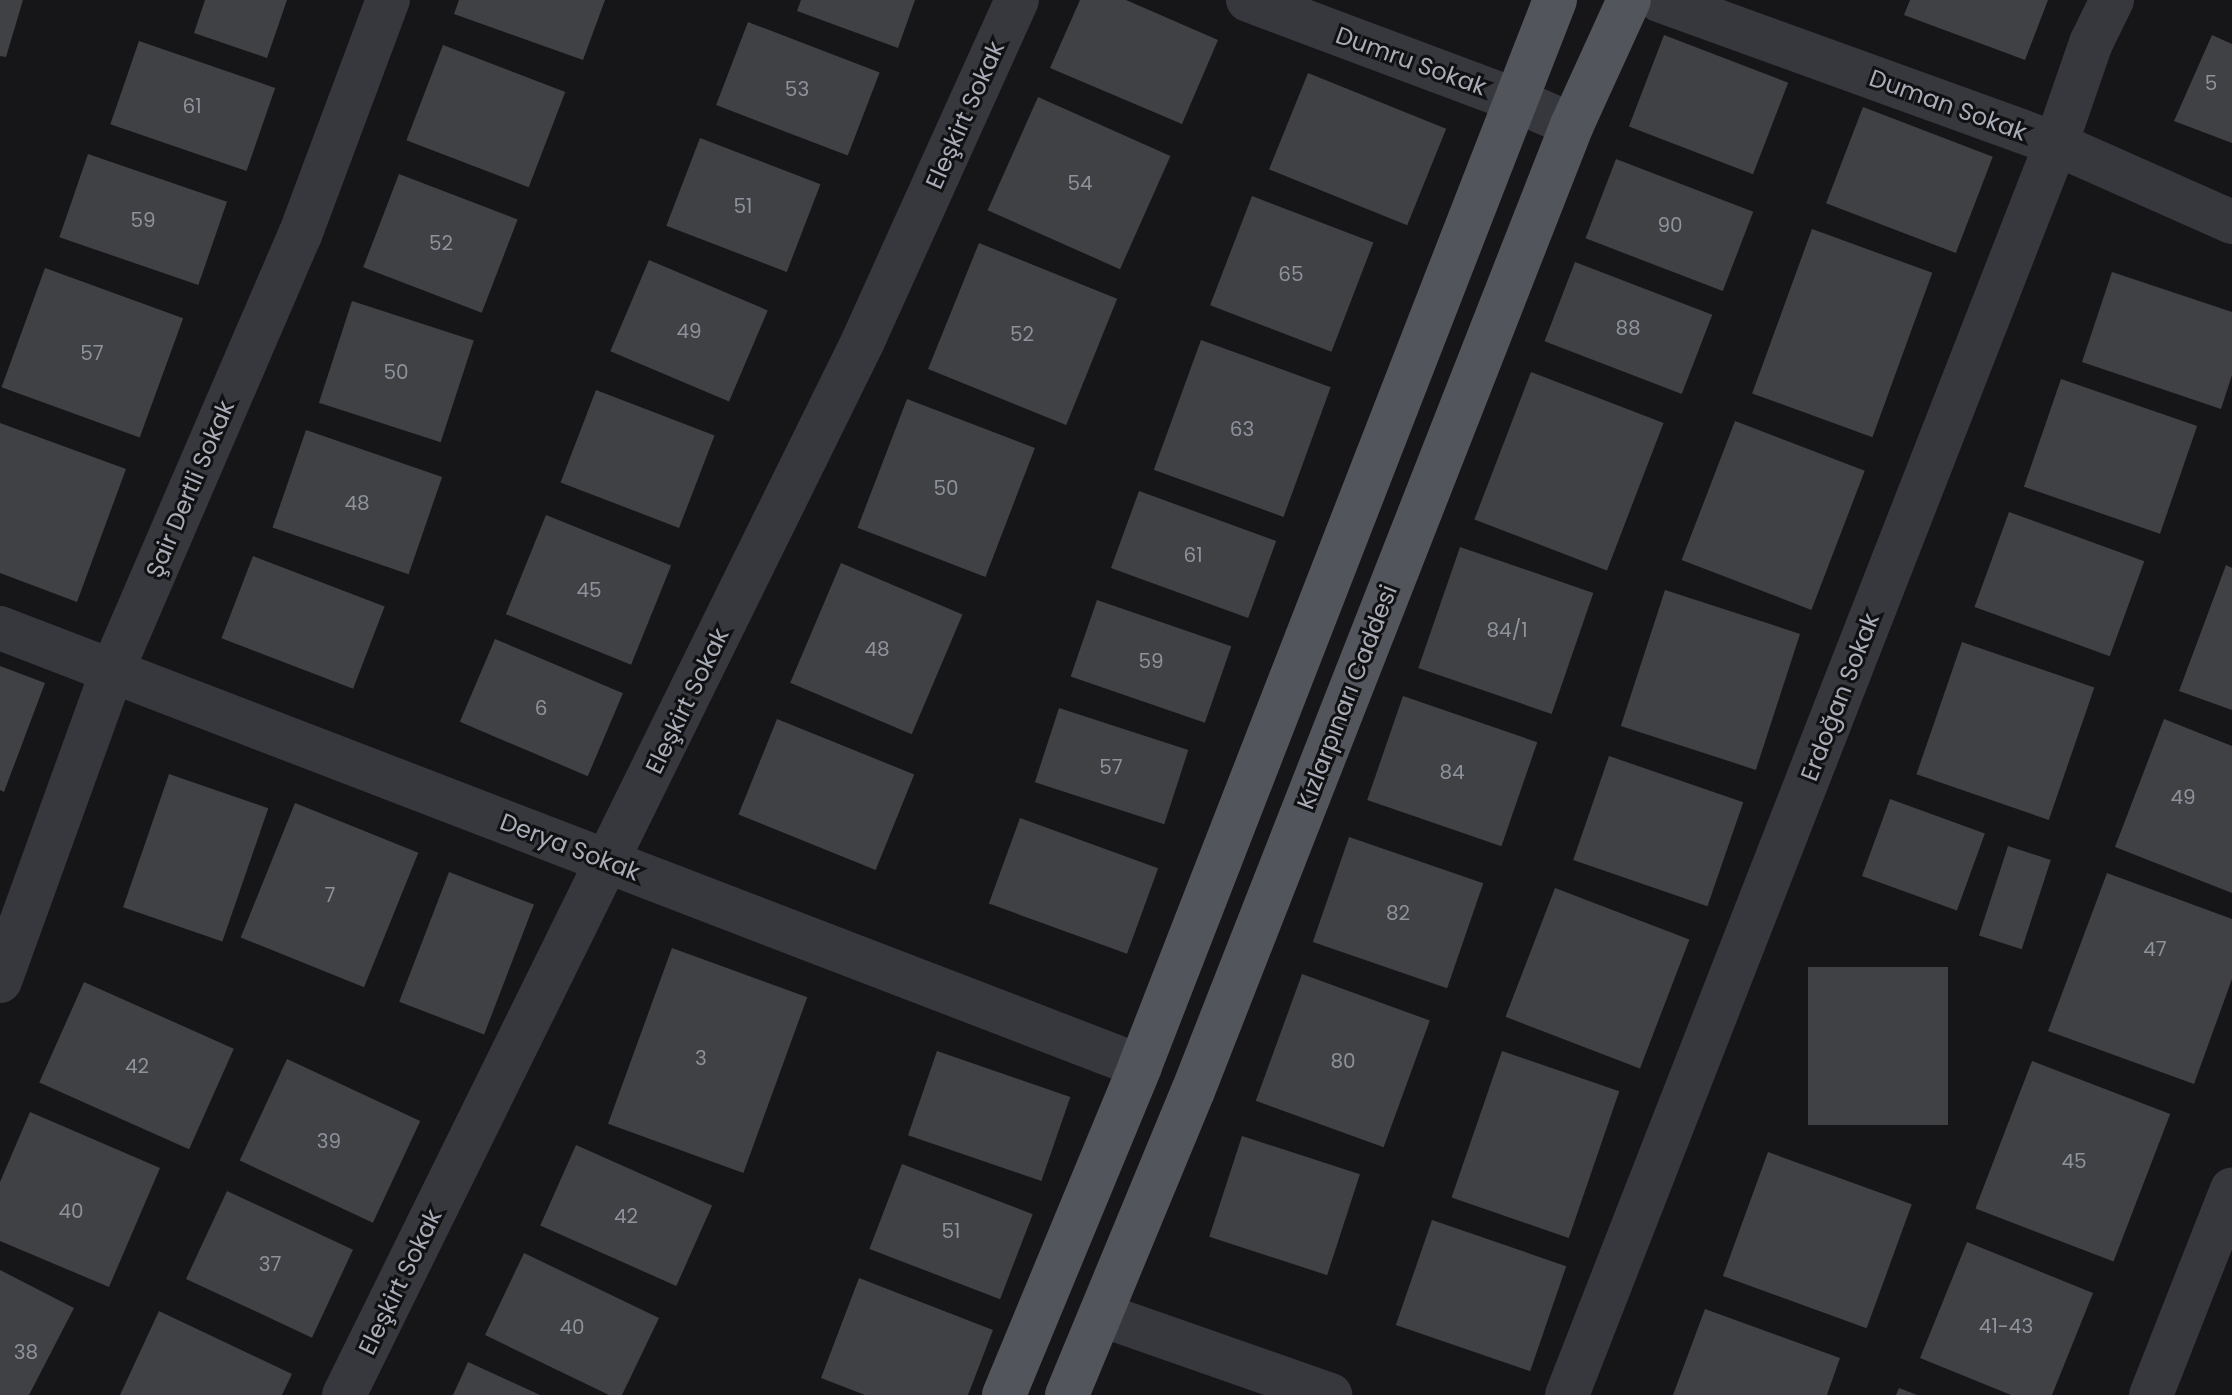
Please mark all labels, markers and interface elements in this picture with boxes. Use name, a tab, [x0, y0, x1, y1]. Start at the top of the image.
street label: Dumru Sokak	[1332, 20, 1490, 102]
street label: Eleşkirt Sokak	[920, 37, 1010, 193]
street label: Duman Sokak	[1865, 63, 2031, 147]
house number: 5	[2205, 71, 2217, 95]
house number: 53	[785, 77, 809, 101]
house number: 61	[182, 94, 202, 118]
house number: 54	[1067, 171, 1093, 195]
house number: 51	[734, 194, 752, 218]
house number: 59	[130, 208, 156, 232]
house number: 90	[1657, 213, 1683, 237]
house number: 52	[429, 231, 453, 255]
house number: 65	[1278, 262, 1304, 286]
house number: 88	[1615, 316, 1641, 340]
house number: 49	[676, 319, 702, 343]
house number: 52	[1010, 322, 1034, 346]
house number: 57	[80, 341, 104, 365]
house number: 50	[383, 360, 409, 384]
street label: Şair Dertli Sokak	[140, 396, 240, 582]
house number: 63	[1230, 417, 1254, 441]
house number: 50	[933, 476, 959, 500]
house number: 48	[344, 491, 370, 515]
house number: 61	[1183, 543, 1203, 567]
house number: 45	[576, 578, 602, 602]
street label: Kızlarpınarı Caddesi	[1291, 581, 1403, 813]
street label: Erdoğan Sokak	[1795, 609, 1885, 785]
house number: 84/1	[1486, 618, 1528, 642]
street label: Eleşkirt Sokak	[639, 624, 735, 778]
house number: 48	[864, 637, 890, 661]
house number: 59	[1138, 649, 1164, 673]
house number: 6	[535, 696, 547, 720]
house number: 57	[1099, 755, 1123, 779]
house number: 84	[1439, 760, 1465, 784]
house number: 49	[2170, 785, 2196, 809]
street label: Derya Sokak	[496, 807, 644, 887]
house number: 7	[325, 883, 335, 907]
house number: 82	[1386, 901, 1410, 925]
house number: 47	[2143, 937, 2167, 961]
house number: 3	[695, 1046, 707, 1070]
house number: 80	[1330, 1049, 1356, 1073]
house number: 42	[125, 1054, 149, 1078]
house number: 39	[317, 1129, 341, 1153]
house number: 45	[2061, 1149, 2087, 1173]
house number: 40	[58, 1199, 84, 1223]
house number: 42	[614, 1204, 638, 1228]
street label: Eleşkirt Sokak	[352, 1205, 448, 1359]
house number: 51	[942, 1219, 960, 1243]
house number: 37	[259, 1252, 281, 1276]
house number: 41-43	[1979, 1314, 2033, 1338]
house number: 40	[559, 1315, 585, 1339]
house number: 38	[14, 1340, 38, 1364]

